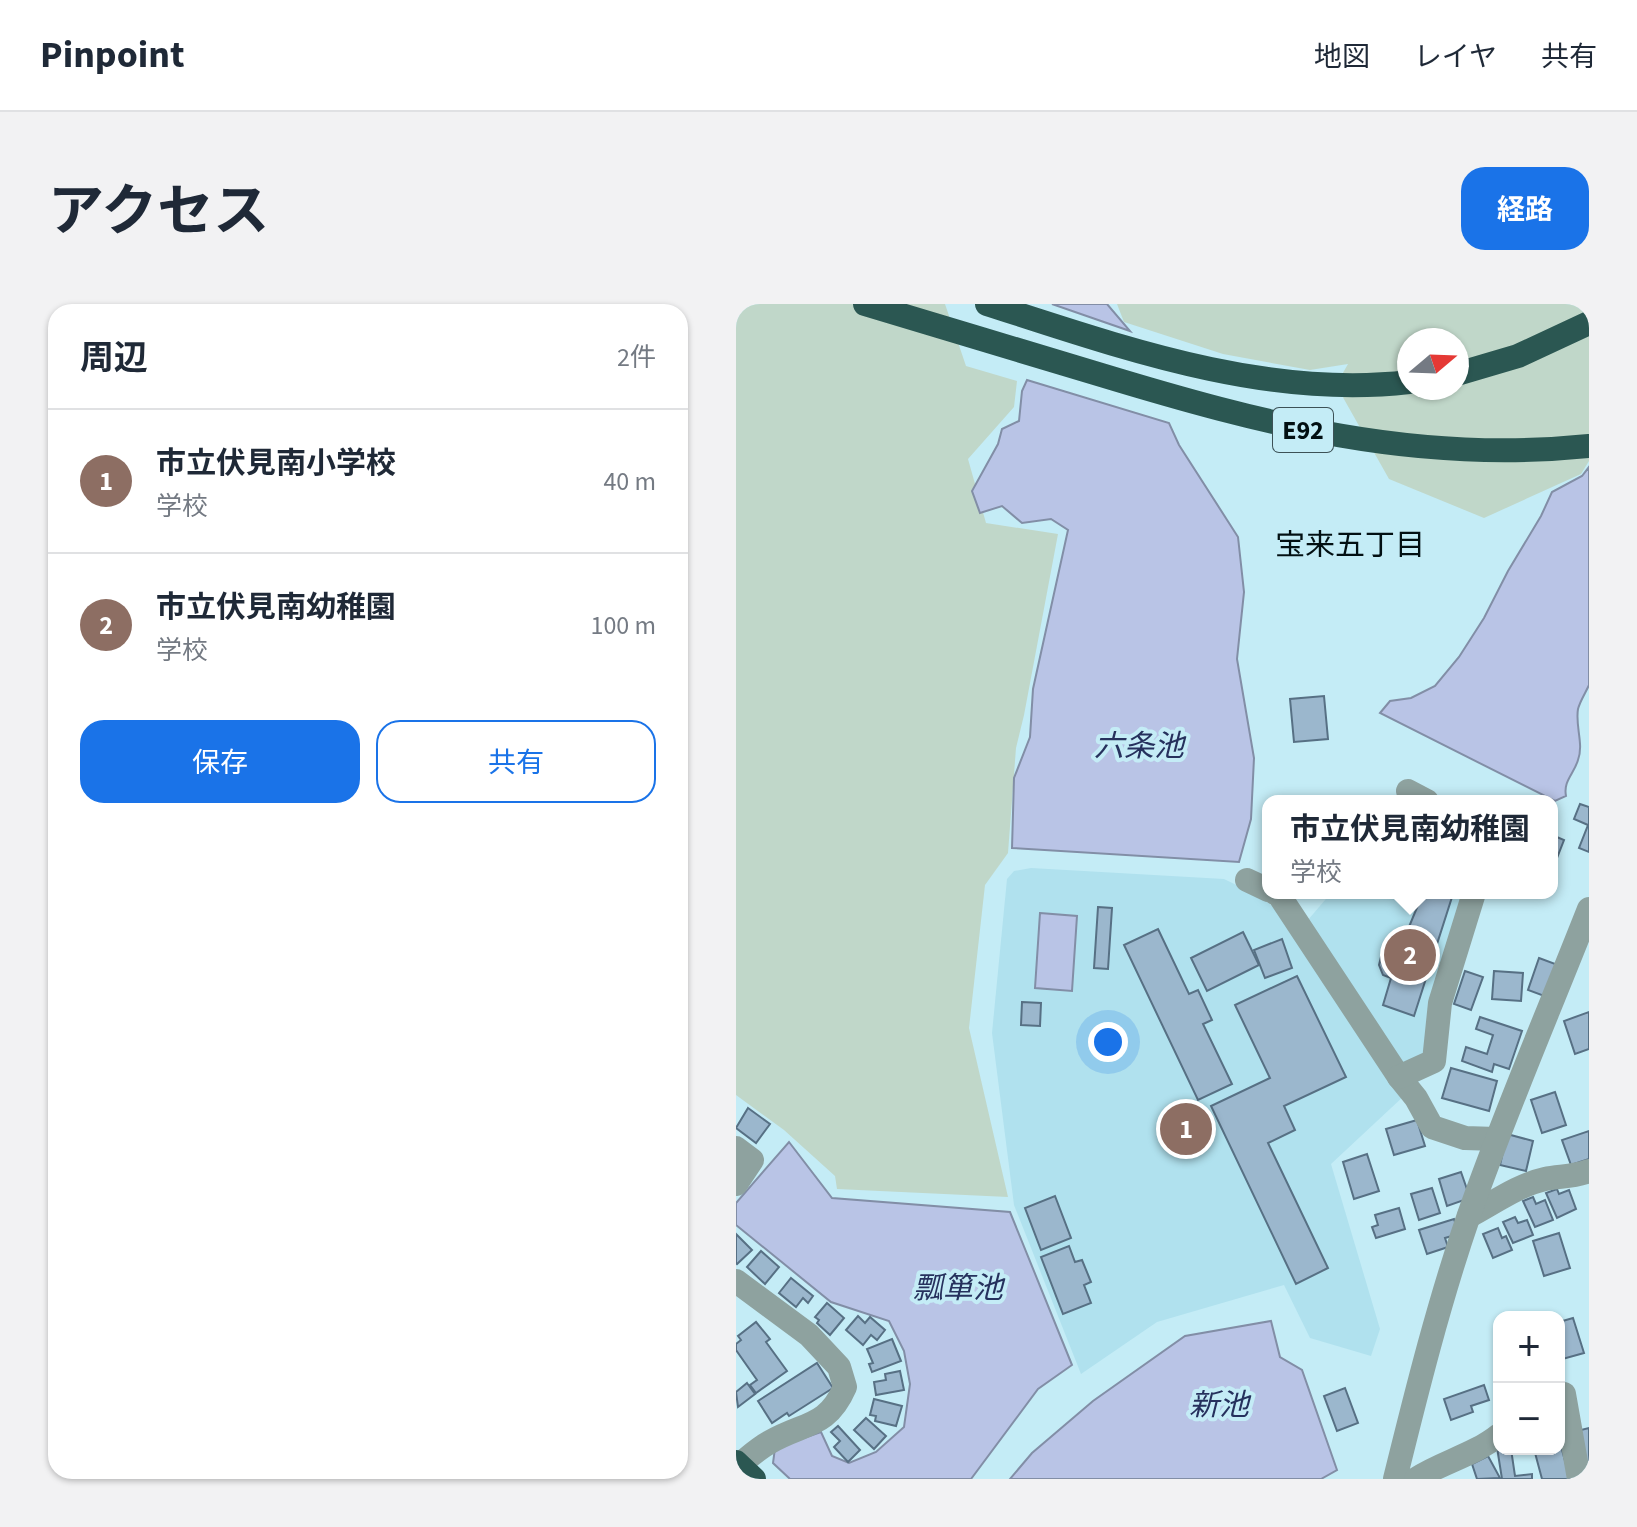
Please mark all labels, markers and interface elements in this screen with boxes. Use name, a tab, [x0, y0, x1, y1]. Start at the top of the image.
text: Pinpoint	[40, 28, 185, 82]
text: 地図	[1314, 37, 1370, 77]
text: レイヤ	[1414, 37, 1497, 77]
text: 共有	[1541, 37, 1597, 77]
button: 経路	[1461, 167, 1589, 250]
text: アクセス	[48, 173, 269, 252]
north arrow	[1397, 328, 1469, 400]
text: 周辺	[80, 334, 148, 383]
text: 2件	[617, 339, 656, 376]
road number: E92	[1273, 408, 1333, 452]
text: 市立伏見南小学校	[156, 442, 396, 485]
text: 1	[99, 463, 113, 500]
text: 40 m	[603, 463, 656, 500]
text: 学校	[156, 488, 208, 525]
district label: 宝来五丁目	[1275, 524, 1425, 567]
text: 市立伏見南幼稚園	[156, 586, 396, 629]
text: 2	[99, 607, 113, 644]
text: 100 m	[590, 607, 656, 644]
text: 学校	[156, 632, 208, 669]
button: 保存	[80, 720, 360, 803]
button: 共有	[376, 720, 656, 803]
water label: 六条池	[1094, 725, 1187, 768]
popup	[1262, 795, 1558, 899]
text: 市立伏見南幼稚園	[1290, 808, 1530, 851]
text: 学校	[1290, 854, 1342, 891]
pin: 2	[1384, 925, 1436, 985]
your location	[1088, 1022, 1128, 1062]
pin: 1	[1160, 1099, 1212, 1159]
water label: 瓢箪池	[913, 1267, 1006, 1310]
map controls	[1493, 1311, 1565, 1455]
button: +	[1493, 1311, 1565, 1383]
button: −	[1493, 1383, 1565, 1455]
water label: 新池	[1189, 1384, 1252, 1427]

